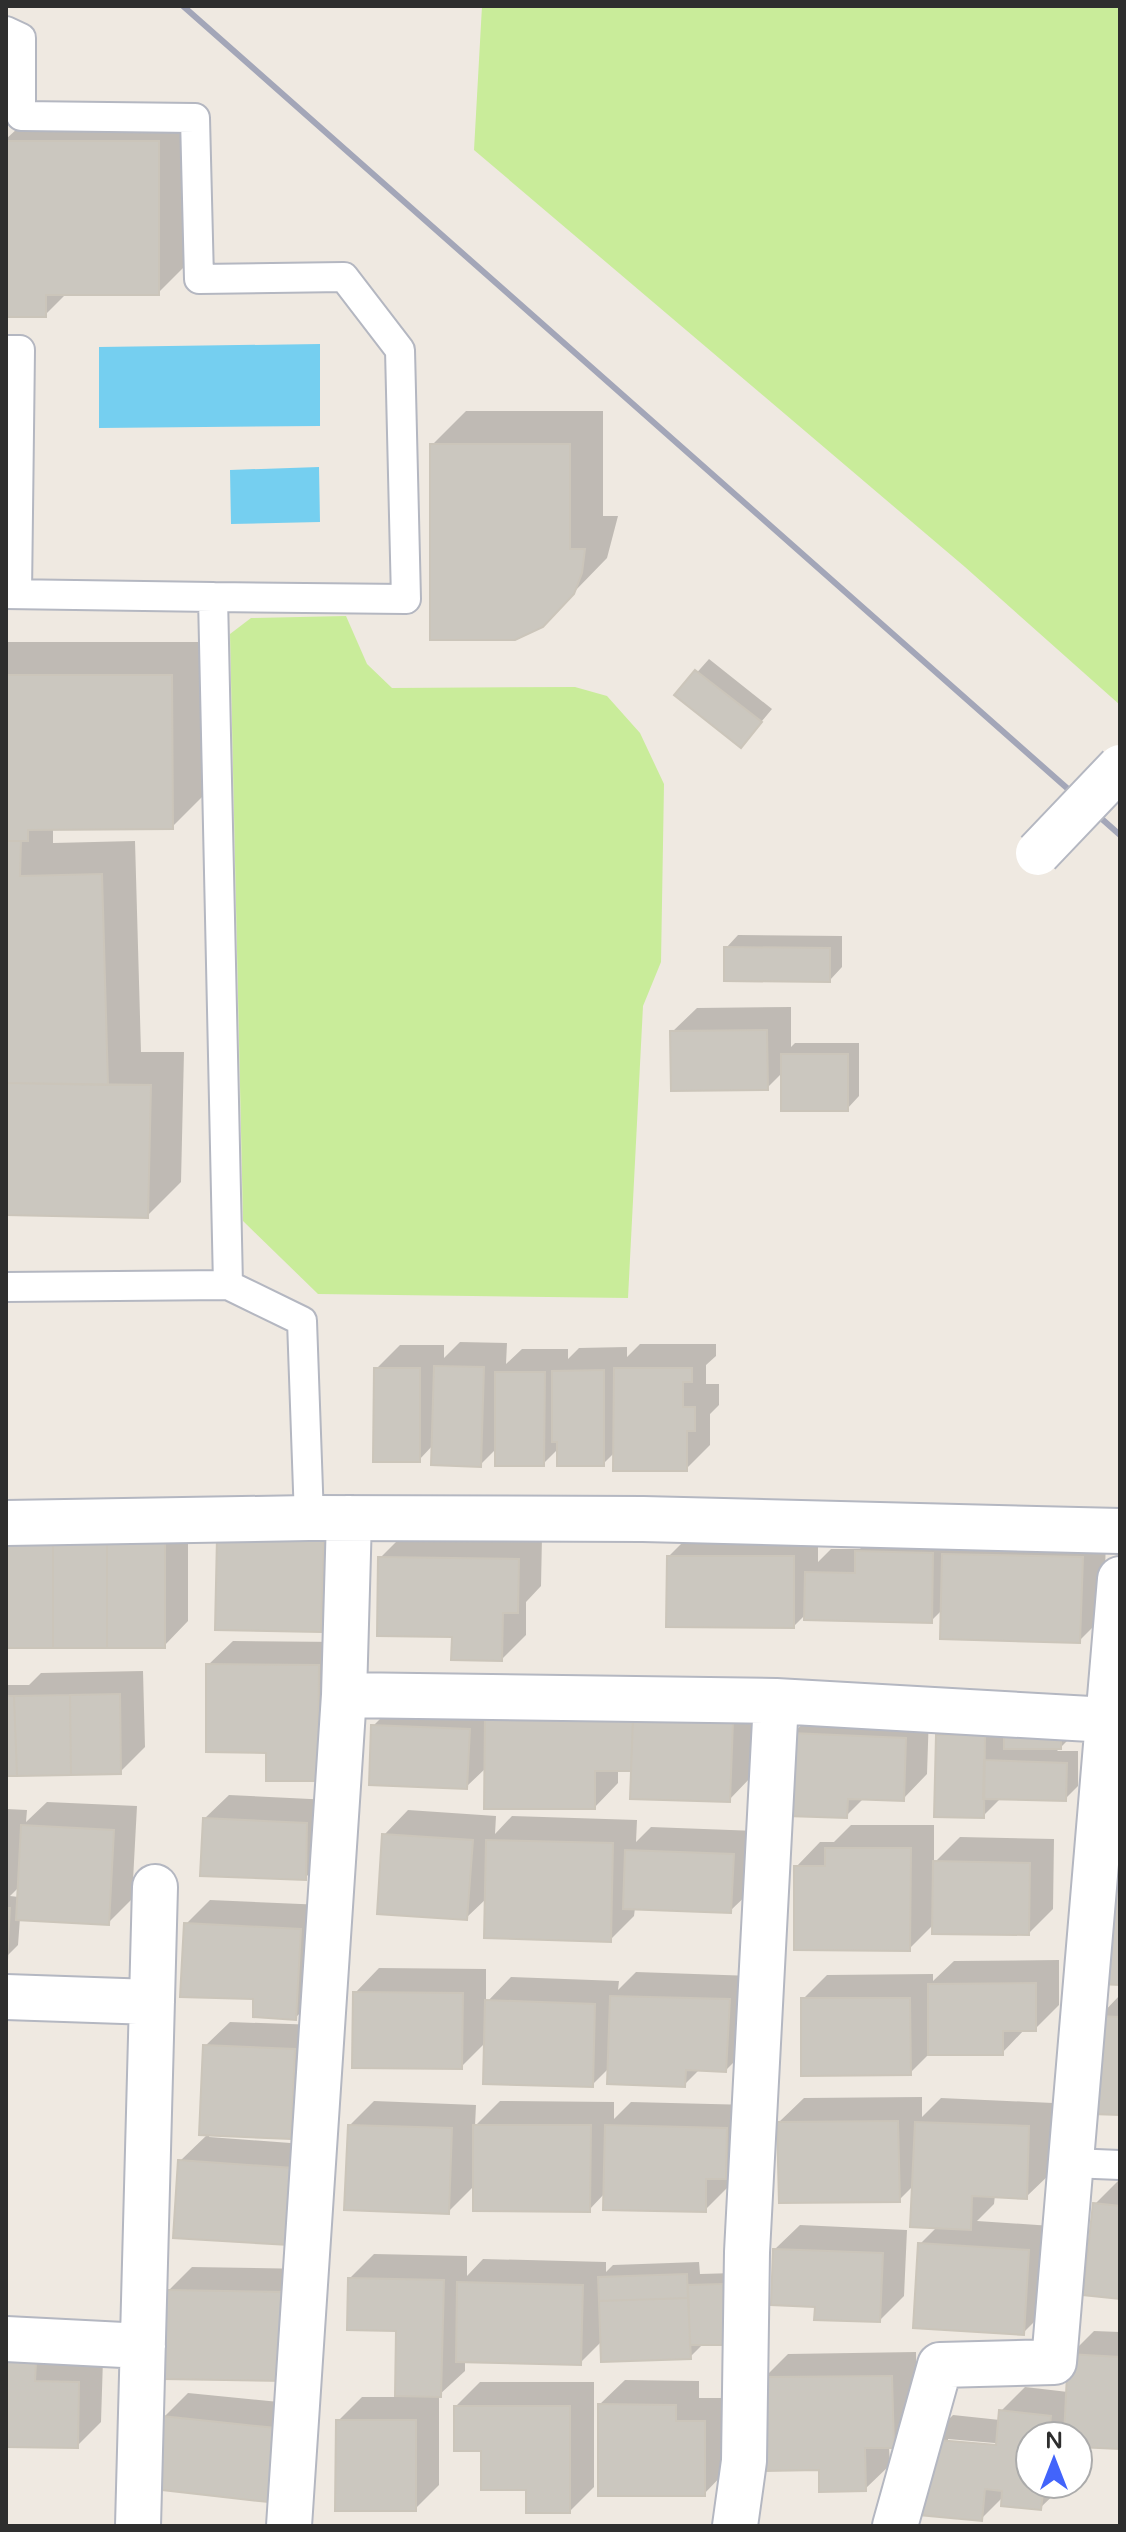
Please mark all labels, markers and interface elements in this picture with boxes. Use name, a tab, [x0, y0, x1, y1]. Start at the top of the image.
north arrow	[1014, 2420, 1094, 2500]
text: N	[1045, 2428, 1063, 2454]

